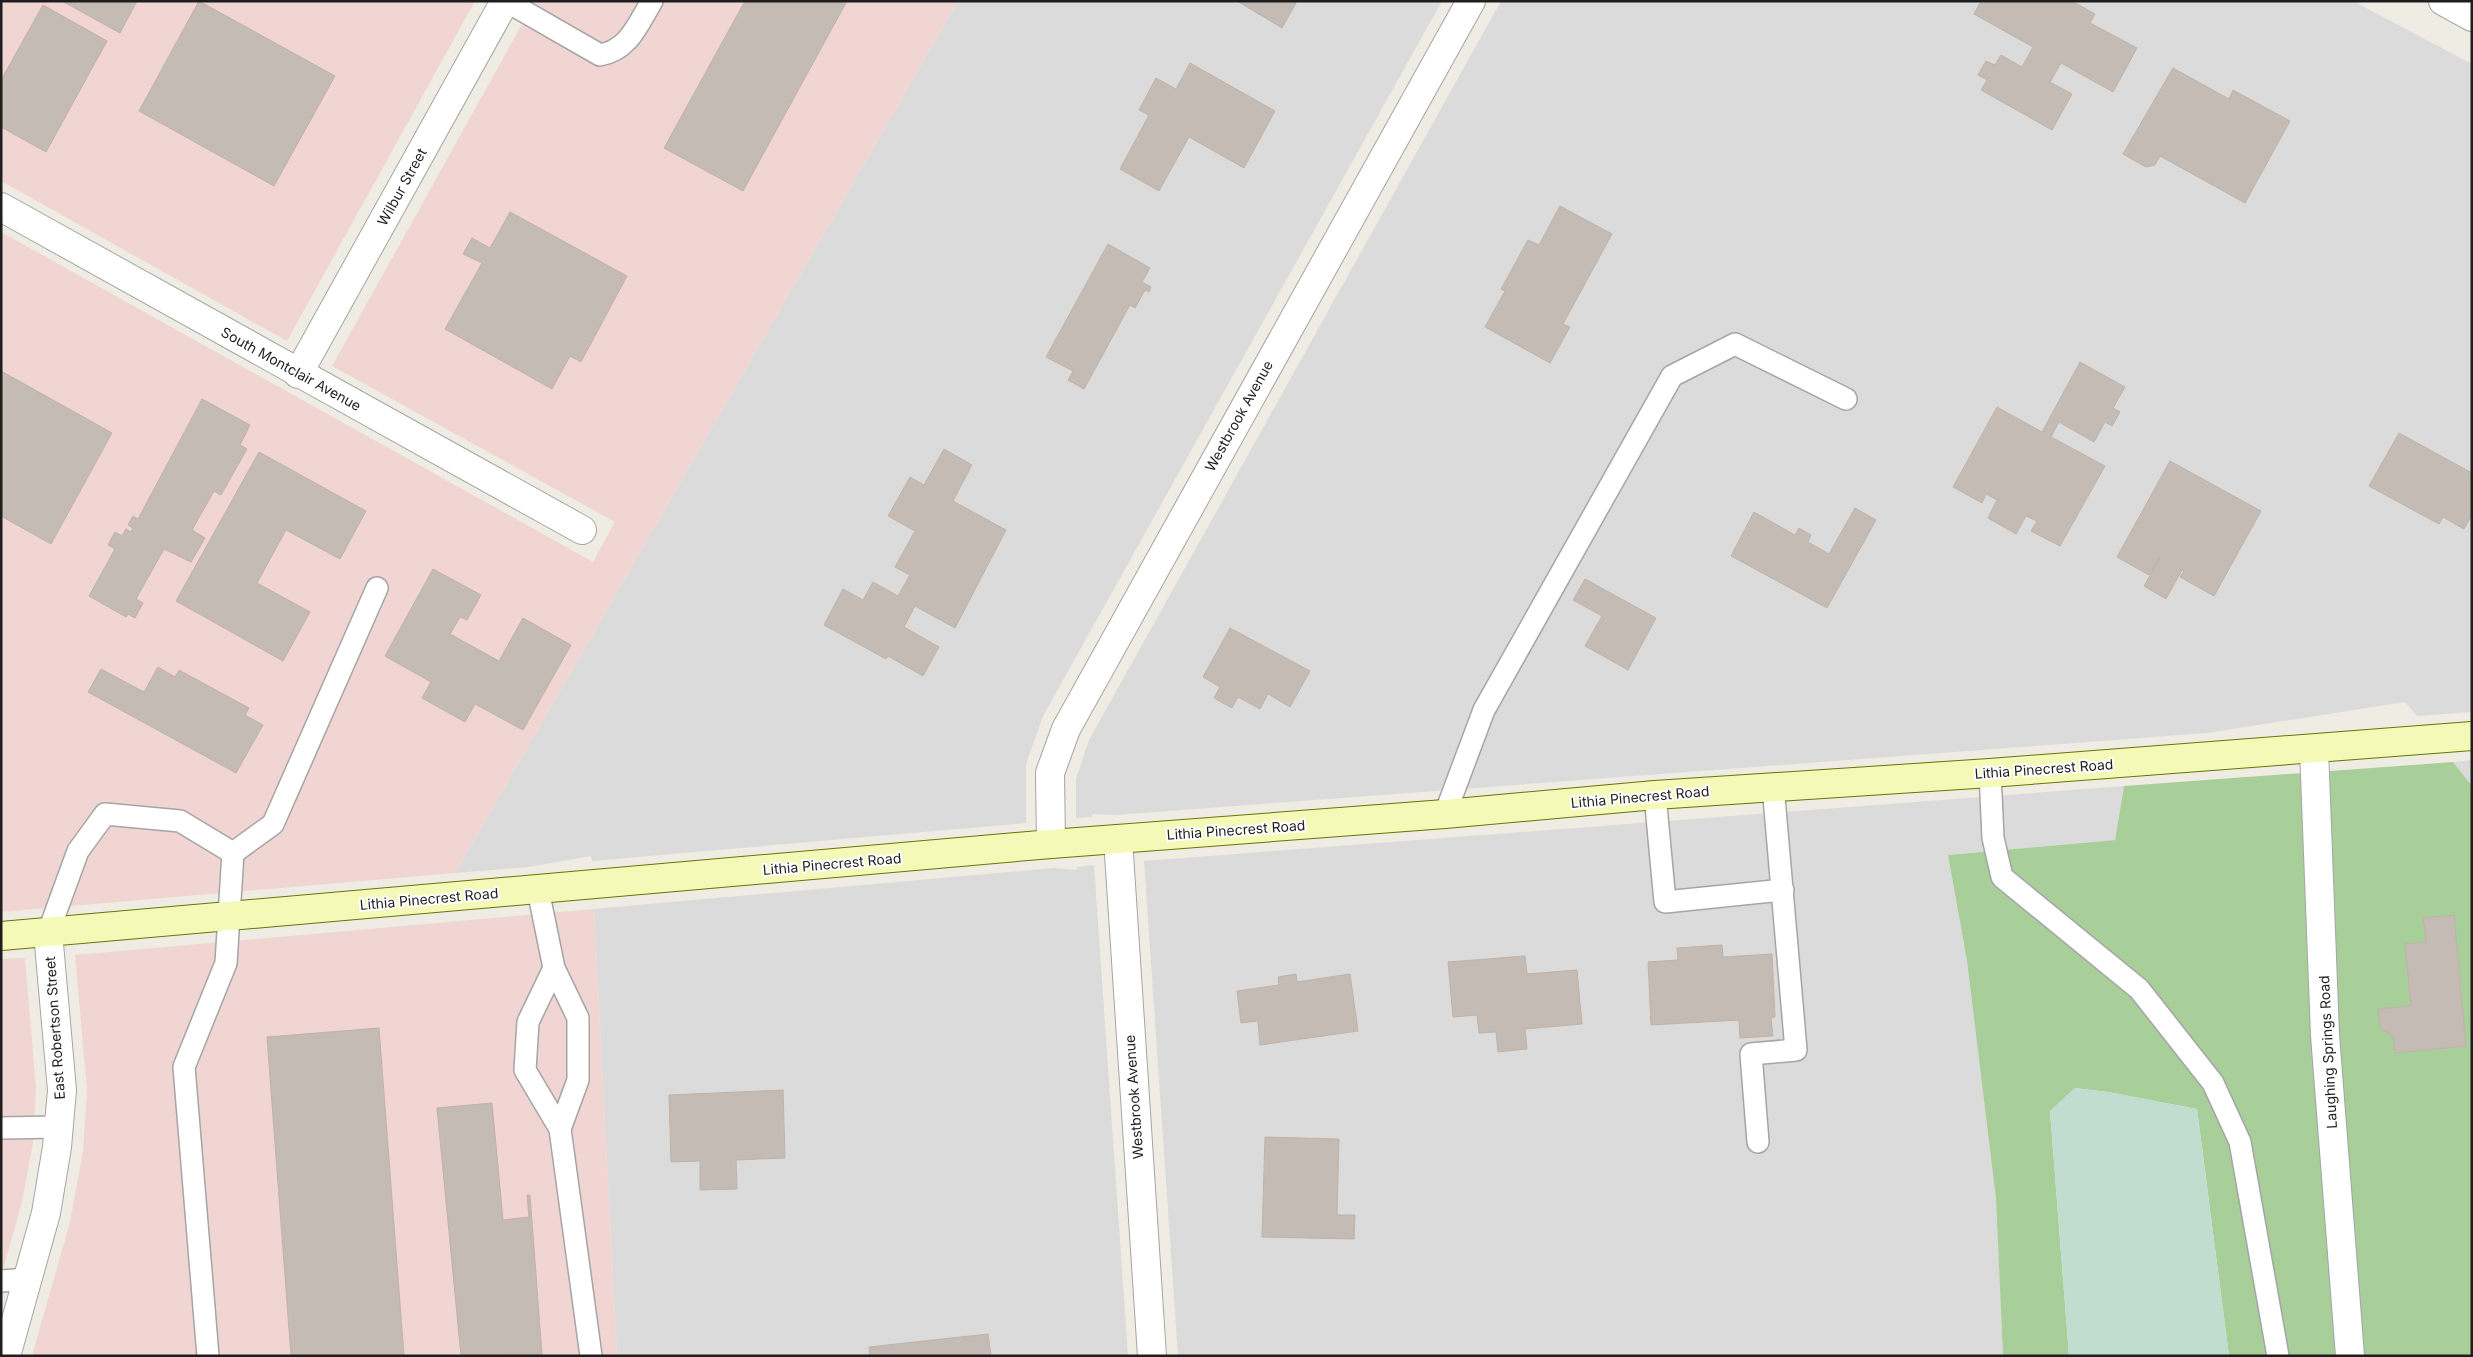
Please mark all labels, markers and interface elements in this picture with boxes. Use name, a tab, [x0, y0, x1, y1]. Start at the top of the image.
street label: Wilbur Street	[373, 145, 430, 229]
street label: South Montclair Avenue	[218, 323, 364, 414]
street label: Westbrook Avenue	[1201, 357, 1276, 474]
street label: Lithia Pinecrest Road	[1974, 755, 2114, 782]
street label: Lithia Pinecrest Road	[1570, 782, 1710, 811]
street label: Lithia Pinecrest Road	[1166, 816, 1306, 843]
street label: Lithia Pinecrest Road	[762, 849, 902, 878]
street label: Lithia Pinecrest Road	[359, 884, 499, 913]
street label: East Robertson Street	[41, 955, 68, 1100]
street label: Laughing Springs Road	[2315, 975, 2340, 1129]
street label: Westbrook Avenue	[1121, 1034, 1146, 1160]

